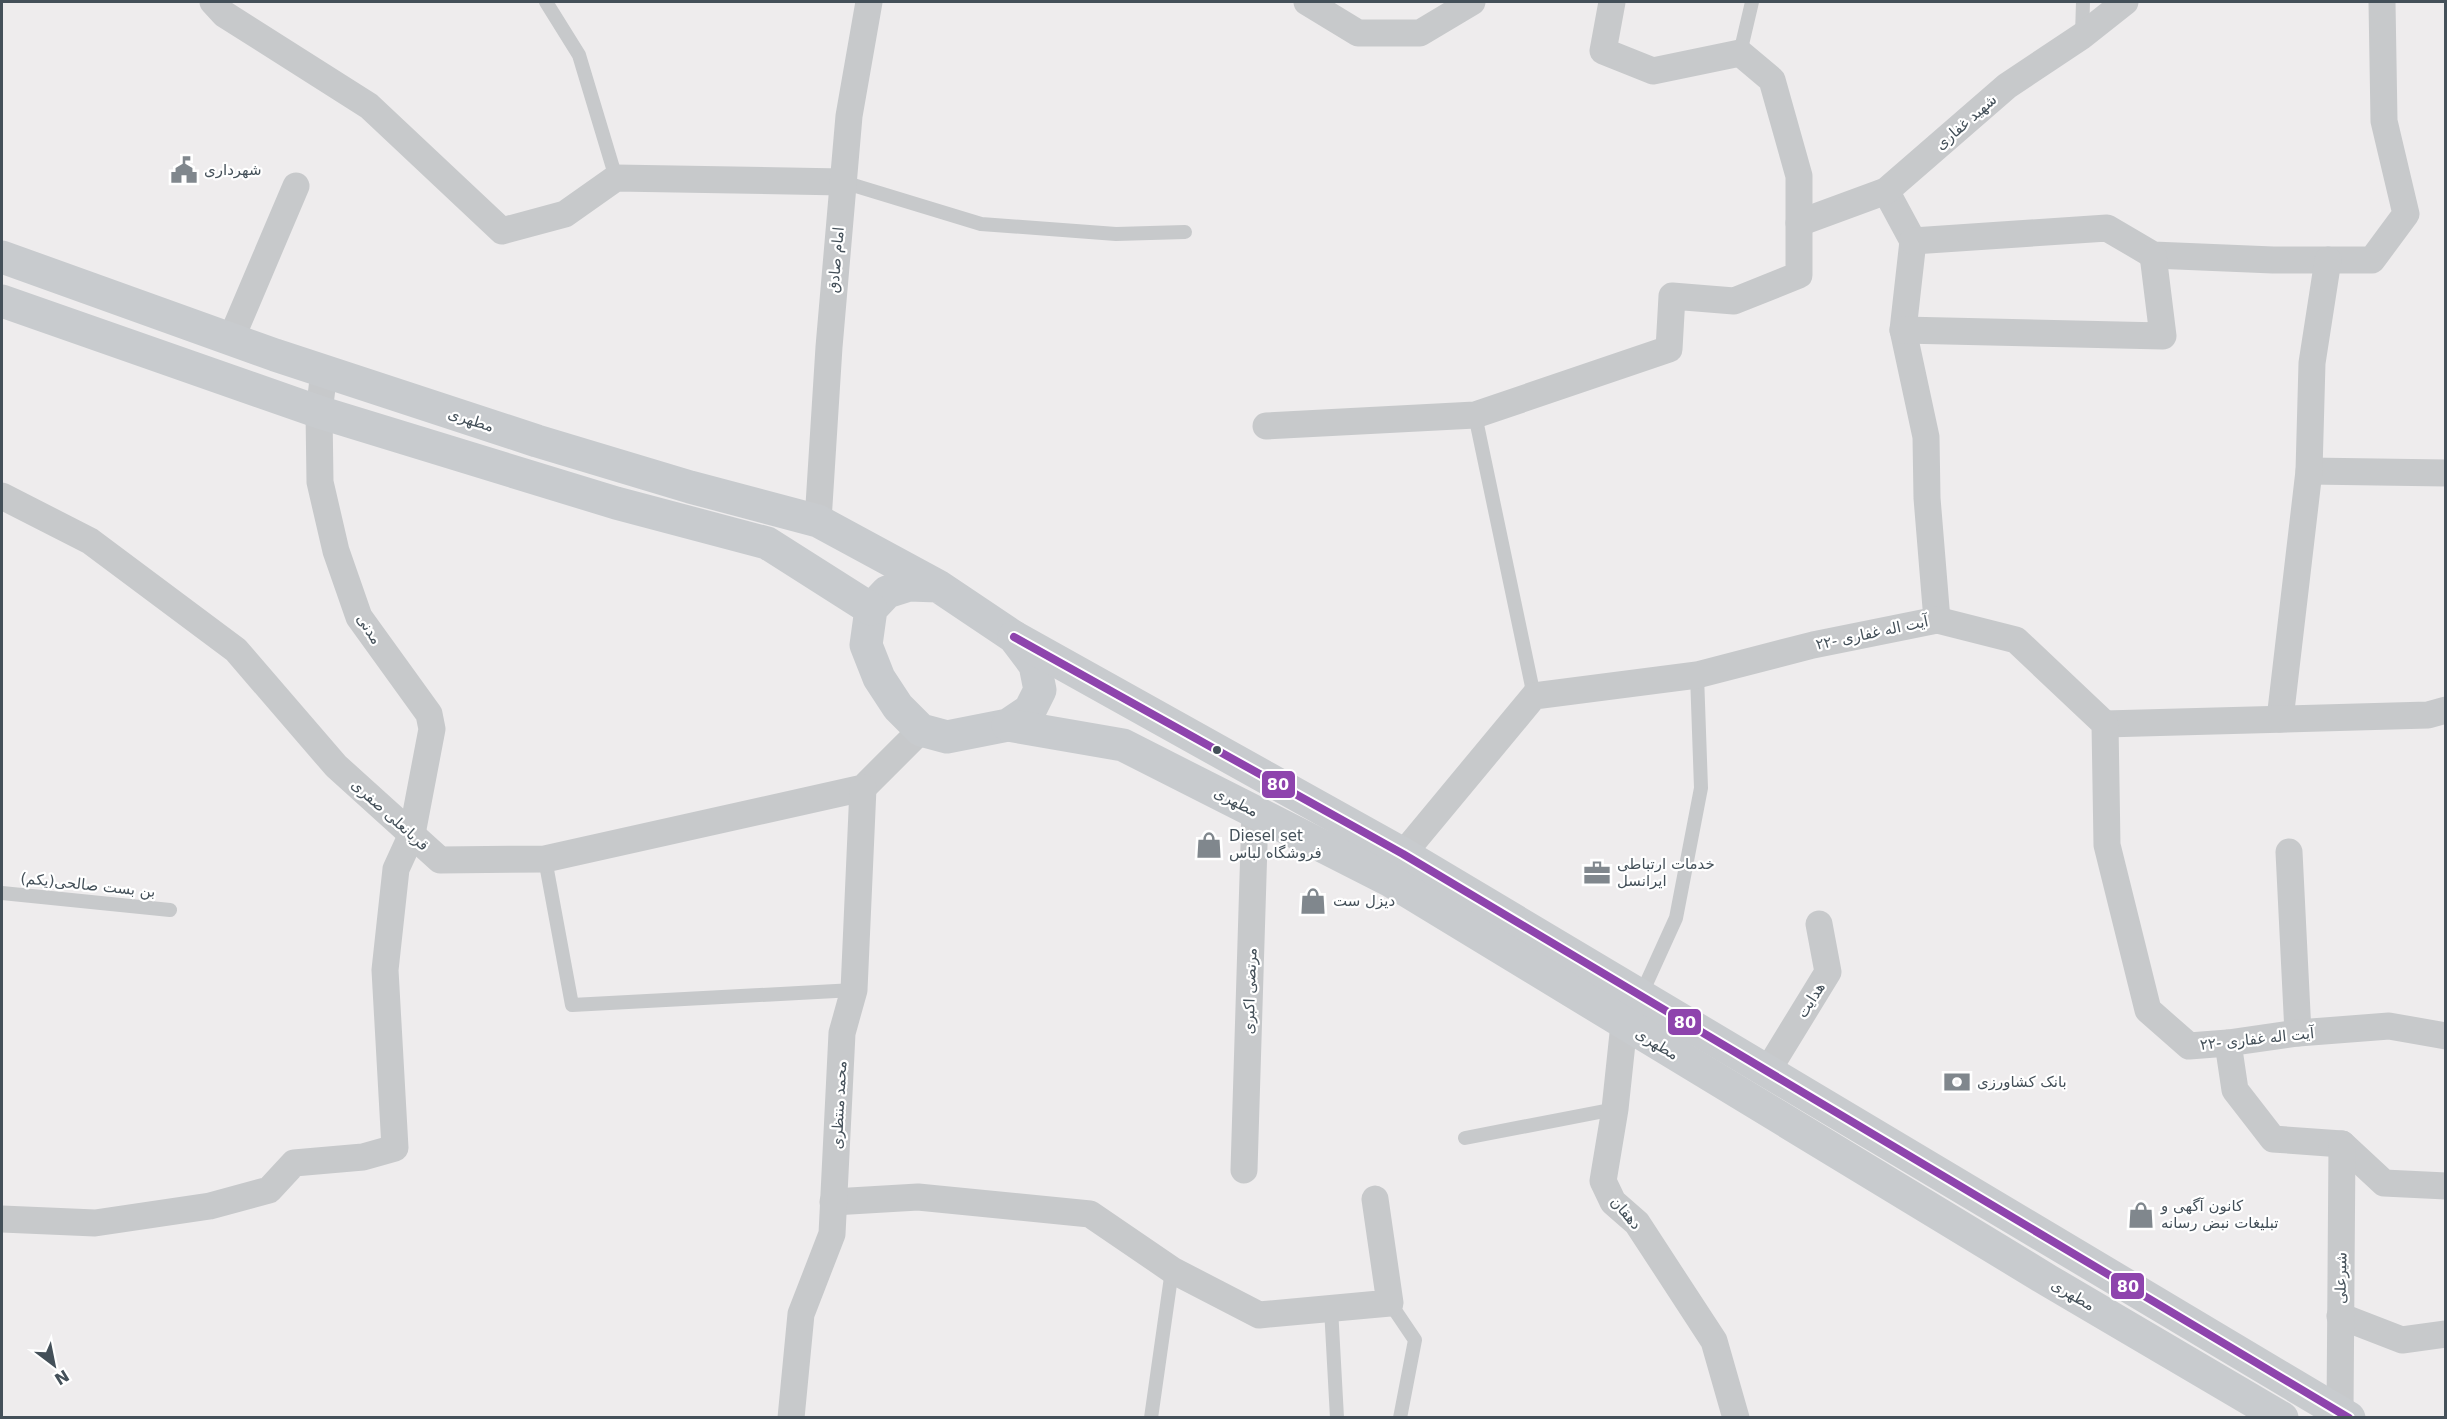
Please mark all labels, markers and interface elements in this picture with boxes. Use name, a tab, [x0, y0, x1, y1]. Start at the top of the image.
street label: شهید غفاری	[1932, 90, 2000, 154]
public building icon: شهرداری	[169, 155, 199, 185]
place label: شهرداری	[204, 161, 262, 179]
street label: امام صادق	[824, 226, 848, 294]
street label: مطهری	[446, 404, 496, 436]
street label: مدنی	[353, 610, 385, 648]
street label: ۲۲- آیت اله غفاری	[1814, 612, 1931, 654]
unlabelled marker	[1211, 744, 1223, 756]
line badge: 80	[1261, 770, 1296, 799]
street label: قربانعلی صفری	[347, 775, 433, 855]
text: 80	[1267, 775, 1289, 794]
street label: مطهری	[1211, 783, 1261, 821]
place label: Diesel set فروشگاه لباس	[1229, 827, 1322, 862]
shop icon: Diesel set فروشگاه لباس	[1194, 830, 1224, 860]
place label: خدمات ارتباطی ایرانسل	[1617, 855, 1715, 890]
office icon: خدمات ارتباطی ایرانسل	[1582, 858, 1612, 888]
street label: بن بست صالحی(یکم)	[20, 869, 156, 901]
shop icon: دیزل ست	[1298, 886, 1328, 916]
place label: دیزل ست	[1333, 892, 1395, 910]
street label: مرتضی اکبری	[1239, 947, 1261, 1035]
street label: هدایت	[1793, 979, 1829, 1021]
line badge: 80	[1667, 1008, 1702, 1036]
text: 80	[1674, 1013, 1696, 1032]
street label: مطهری	[1632, 1024, 1682, 1064]
street label: ۲۲- آیت اله غفاری	[2199, 1024, 2316, 1054]
street label: محمد منتظری	[828, 1060, 850, 1150]
bank icon: بانک کشاورزی	[1942, 1067, 1972, 1097]
place label: بانک کشاورزی	[1977, 1073, 2067, 1091]
street label: دهقان	[1607, 1193, 1645, 1233]
place label: کانون آگهی و تبلیغات نبض رسانه	[2160, 1197, 2278, 1232]
shop icon: کانون آگهی و تبلیغات نبض رسانه	[2126, 1200, 2156, 1230]
street label: شیرعلی	[2332, 1252, 2350, 1304]
line badge: 80	[2110, 1272, 2145, 1300]
street label: مطهری	[2048, 1275, 2098, 1315]
text: 80	[2117, 1277, 2139, 1296]
north arrow	[24, 1335, 84, 1395]
text: N	[51, 1366, 72, 1389]

